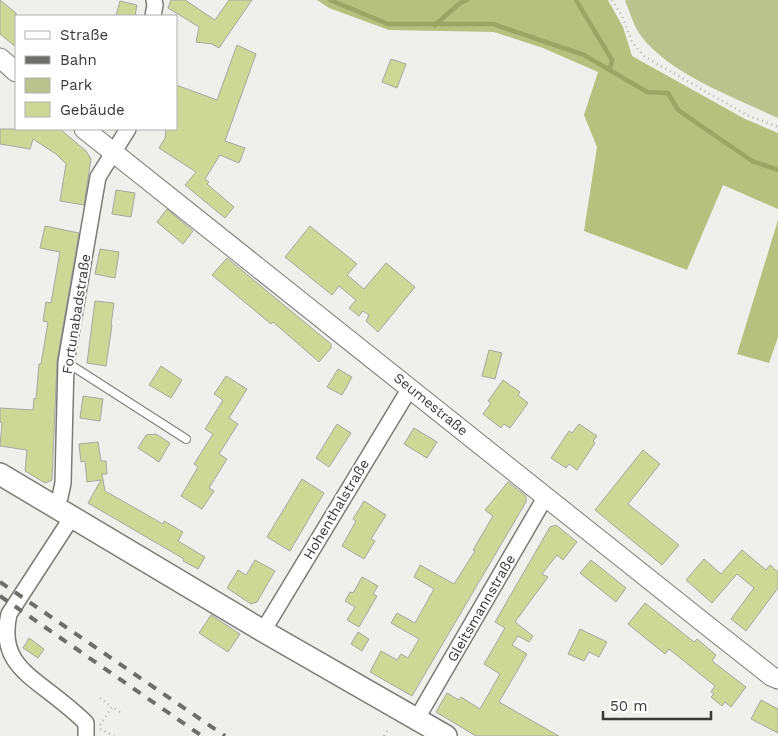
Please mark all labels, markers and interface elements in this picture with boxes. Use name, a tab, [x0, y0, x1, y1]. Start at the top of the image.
legend	[15, 15, 178, 130]
text: Straße	[60, 26, 108, 44]
text: Bahn	[60, 51, 97, 69]
text: Park	[60, 76, 93, 94]
text: Gebäude	[60, 101, 125, 119]
street label: Fortunabadstraße	[59, 253, 93, 375]
street label: Seumestraße	[391, 369, 471, 439]
street label: Hohenthalstraße	[300, 456, 372, 562]
street label: Gleitsmannstraße	[444, 551, 518, 665]
scale bar	[603, 688, 710, 720]
text: 50 m	[610, 697, 647, 715]

